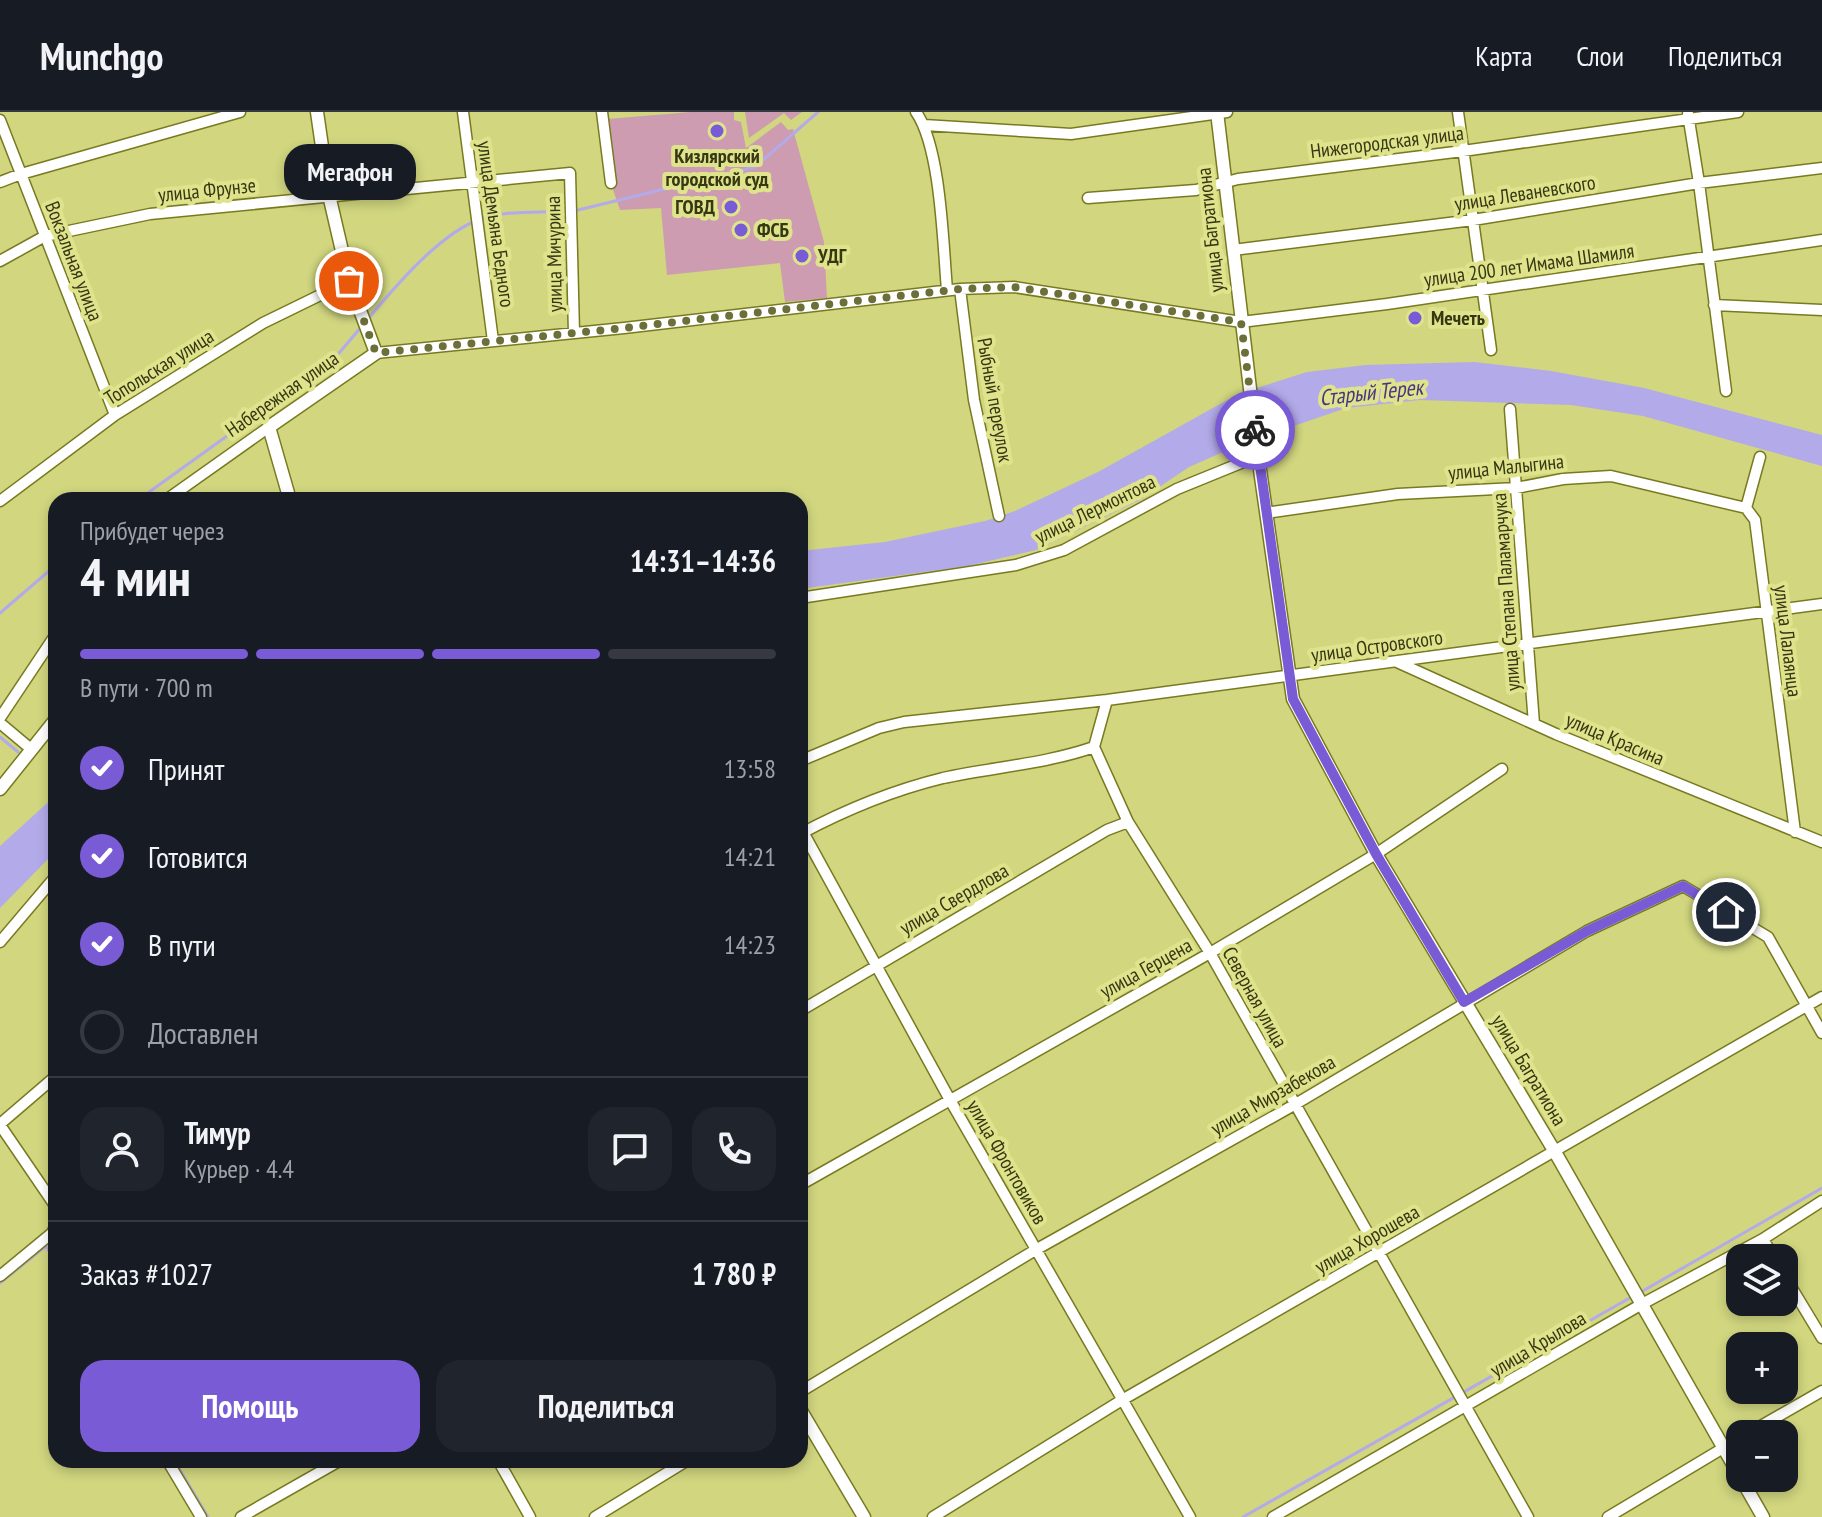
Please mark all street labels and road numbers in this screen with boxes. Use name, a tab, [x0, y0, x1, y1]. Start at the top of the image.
street label: Нижегородская улица	[1309, 120, 1465, 164]
street label: улица Демьяна Бедного	[471, 139, 521, 309]
street label: улица Багратиона	[1191, 166, 1229, 294]
street label: улица Леваневского	[1453, 169, 1597, 217]
street label: улица Фрунзе	[157, 172, 257, 208]
street label: улица Мичурина	[540, 196, 568, 312]
street label: Вокзальная улица	[39, 197, 109, 325]
street label: улица 200 лет Имама Шамиля	[1422, 237, 1636, 293]
street label: Топольская улица	[100, 323, 218, 411]
street label: Рыбный переулок	[971, 336, 1019, 464]
street label: Набережная улица	[220, 345, 344, 443]
street label: улица Малыгина	[1447, 448, 1565, 486]
street label: улица Лермонтова	[1030, 469, 1160, 549]
street label: улица Степана Паламарчука	[1486, 492, 1526, 692]
street label: улица Лалаянца	[1768, 583, 1808, 699]
street label: улица Островского	[1310, 624, 1444, 668]
street label: улица Красина	[1562, 707, 1668, 771]
street label: улица Свердлова	[895, 857, 1013, 941]
street label: улица Герцена	[1095, 932, 1197, 1004]
street label: Северная улица	[1217, 942, 1293, 1052]
street label: улица Багратиона	[1486, 1010, 1572, 1130]
street label: улица Мирзабекова	[1206, 1049, 1340, 1141]
street label: улица Фронтовиков	[961, 1095, 1053, 1229]
street label: улица Хорошева	[1310, 1199, 1424, 1279]
street label: улица Крылова	[1485, 1305, 1591, 1383]

